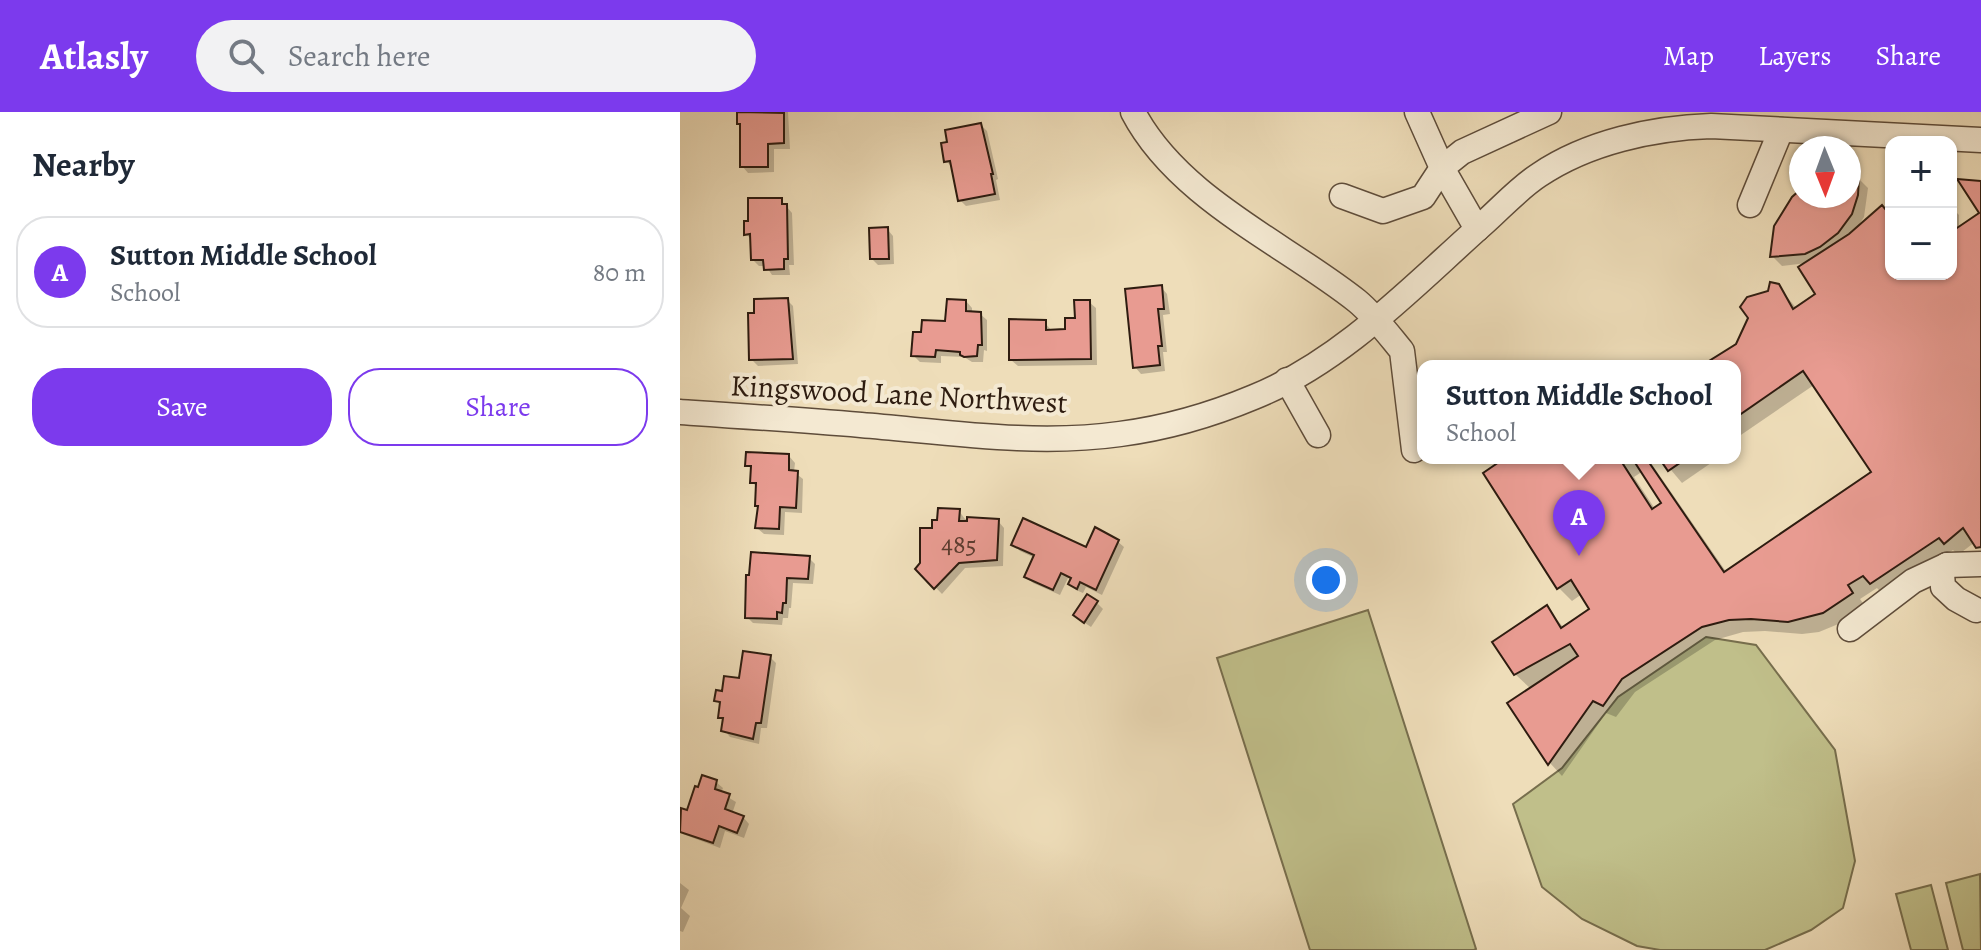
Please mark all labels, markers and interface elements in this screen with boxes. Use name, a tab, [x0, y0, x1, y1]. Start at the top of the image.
search box	[196, 20, 756, 92]
text: Atlasly	[40, 30, 148, 82]
icon: search	[224, 34, 268, 78]
text: Search here	[288, 36, 431, 76]
text: Map	[1663, 37, 1714, 75]
text: Layers	[1758, 37, 1831, 75]
text: Share	[1875, 37, 1941, 75]
north arrow	[1789, 136, 1861, 208]
map controls	[1885, 136, 1957, 280]
button: +	[1885, 136, 1957, 208]
text: Nearby	[32, 141, 135, 188]
button: −	[1885, 208, 1957, 280]
text: Sutton Middle School	[110, 235, 377, 275]
text: A	[52, 255, 68, 290]
text: 80 m	[593, 255, 646, 290]
text: School	[110, 275, 180, 310]
popup	[1417, 360, 1741, 464]
street label: Kingswood Lane Northwest	[730, 365, 1069, 423]
button: Save	[32, 368, 332, 446]
button: Share	[348, 368, 648, 446]
text: Sutton Middle School	[1446, 375, 1712, 415]
text: School	[1446, 415, 1516, 450]
pin: A	[1553, 490, 1605, 556]
house number: 485	[941, 527, 977, 562]
your location	[1306, 560, 1346, 600]

